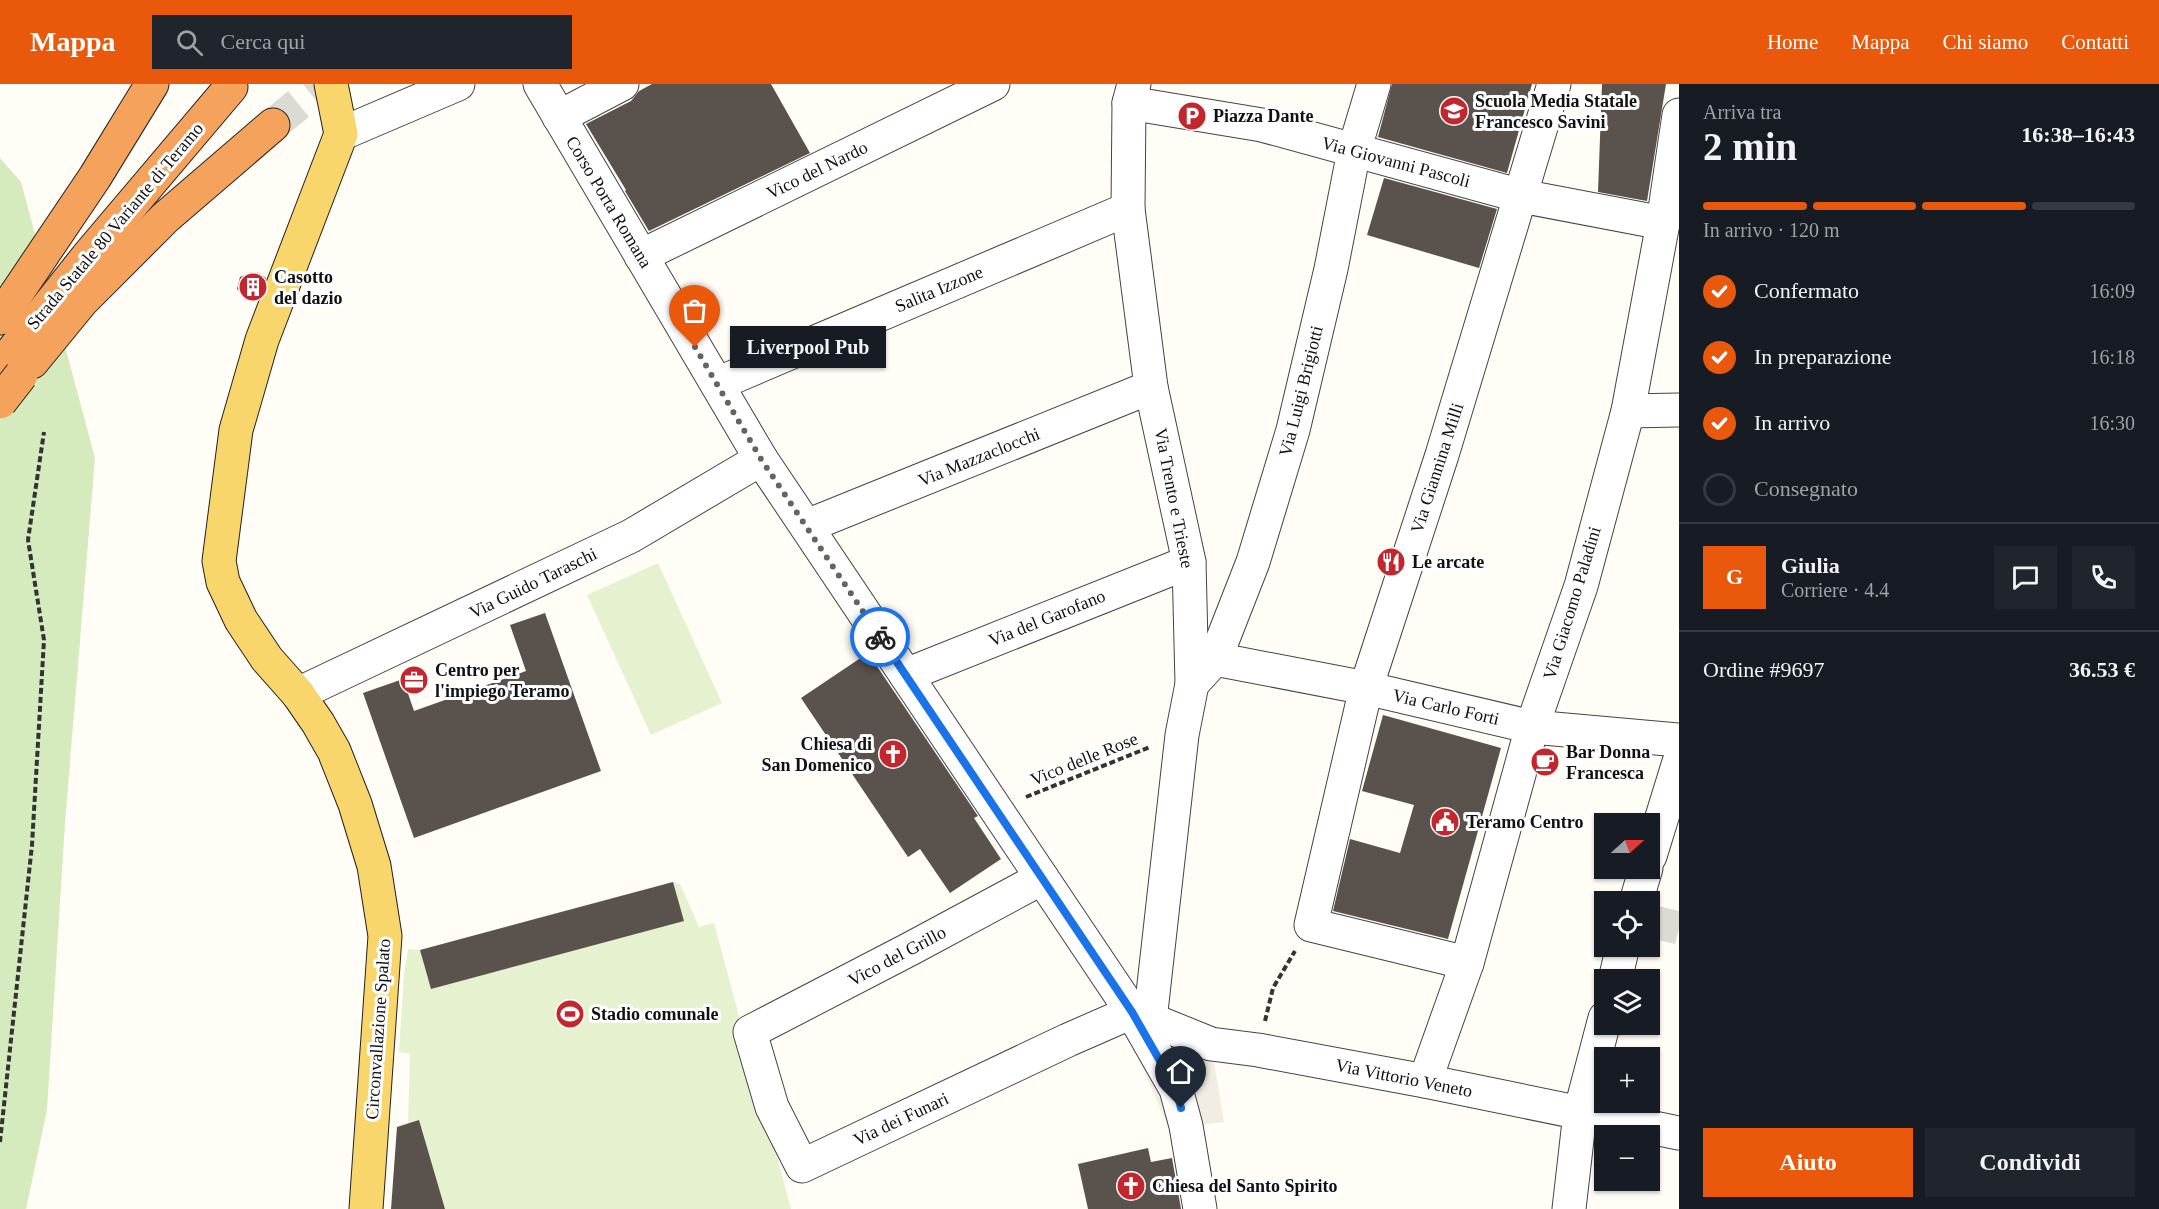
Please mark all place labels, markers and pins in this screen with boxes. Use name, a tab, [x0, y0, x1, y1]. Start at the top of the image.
place label: Scuola Media Statale Francesco Savini	[1475, 91, 1637, 132]
school or university icon: Scuola Media Statale Francesco Savini	[1438, 95, 1470, 127]
parking icon: Piazza Dante	[1176, 100, 1208, 132]
place label: Piazza Dante	[1213, 106, 1313, 126]
place label: Casotto del dazio	[274, 267, 343, 308]
building icon: Casotto del dazio	[237, 271, 269, 303]
pin	[669, 285, 720, 347]
callout: Liverpool Pub	[731, 326, 887, 368]
restaurant icon: Le arcate	[1375, 546, 1407, 578]
place label: Le arcate	[1412, 552, 1484, 572]
place label: Centro per l'impiego Teramo	[435, 660, 570, 701]
office icon: Centro per l'impiego Teramo	[398, 664, 430, 696]
place label: Chiesa di San Domenico	[761, 734, 872, 775]
church icon: Chiesa di San Domenico	[877, 738, 909, 770]
place label: Bar Donna Francesca	[1566, 742, 1650, 783]
cafe icon: Bar Donna Francesca	[1529, 746, 1561, 778]
public building icon: Teramo Centro	[1429, 806, 1461, 838]
place label: Teramo Centro	[1466, 812, 1583, 832]
sports icon: Stadio comunale	[554, 998, 586, 1030]
place label: Stadio comunale	[591, 1004, 719, 1024]
pin	[1155, 1046, 1206, 1108]
church icon: Chiesa del Santo Spirito	[1115, 1170, 1147, 1202]
place label: Chiesa del Santo Spirito	[1152, 1176, 1338, 1196]

